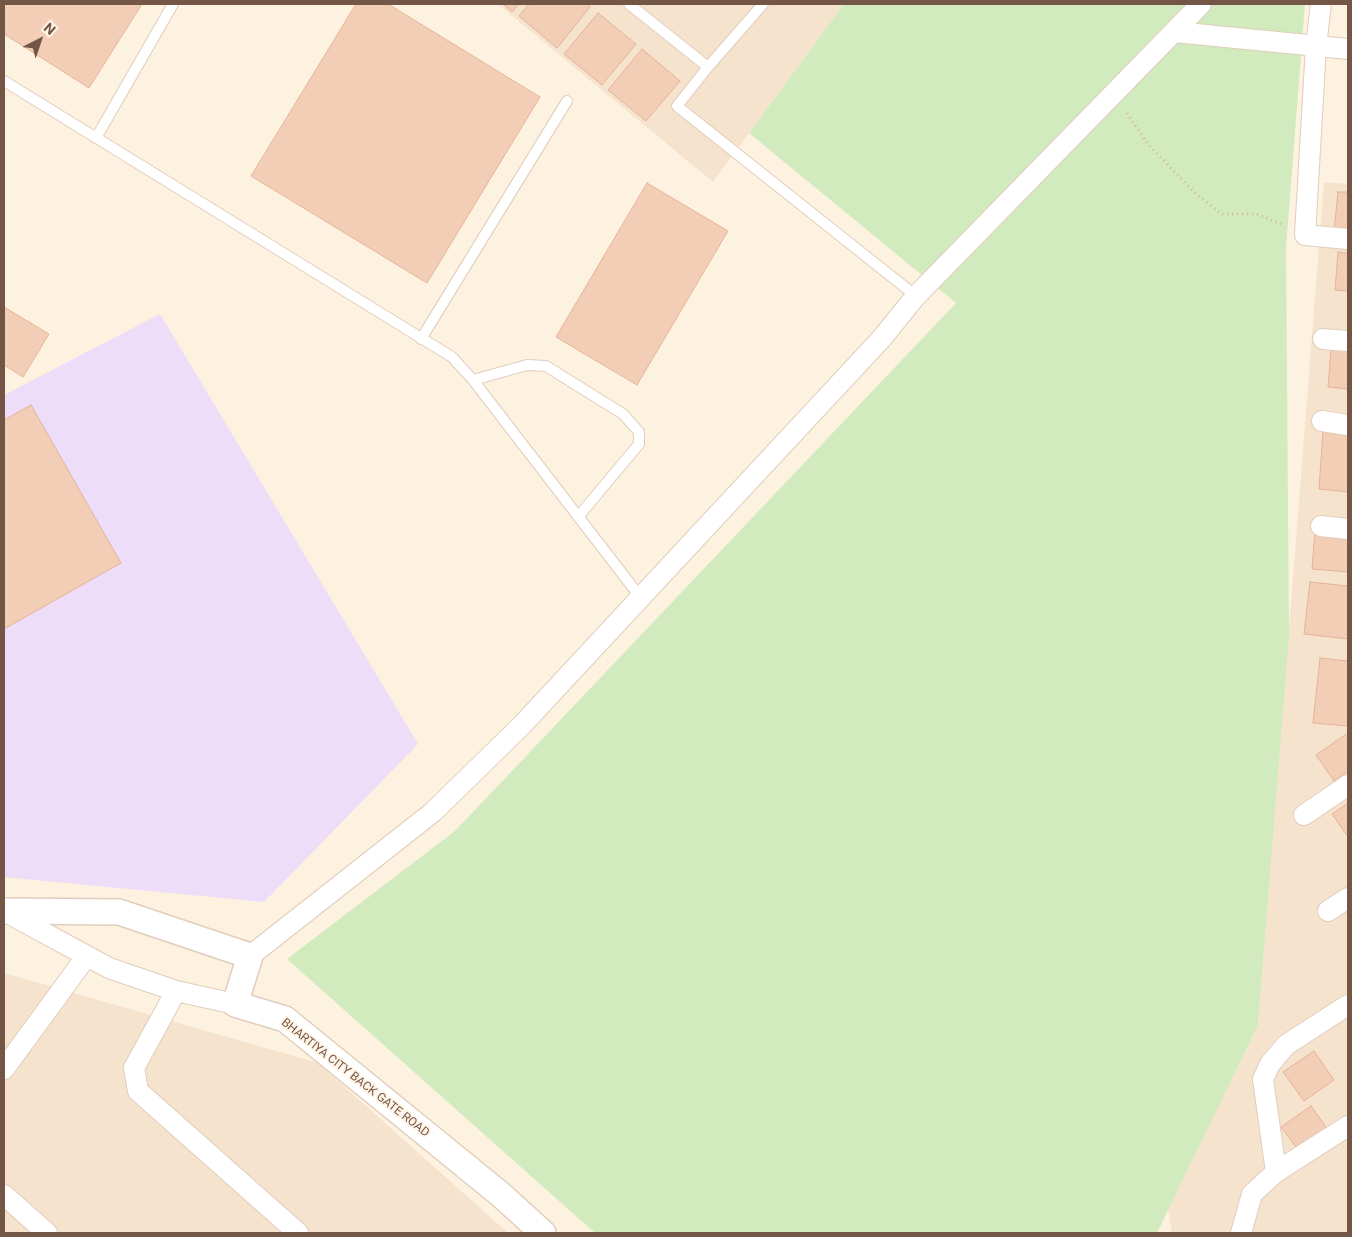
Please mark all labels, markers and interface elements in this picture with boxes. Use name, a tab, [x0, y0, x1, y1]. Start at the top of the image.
north arrow	[15, 15, 65, 65]
text: N	[41, 19, 59, 38]
street label: BHARTIYA CITY BACK GATE ROAD	[278, 1016, 432, 1140]

